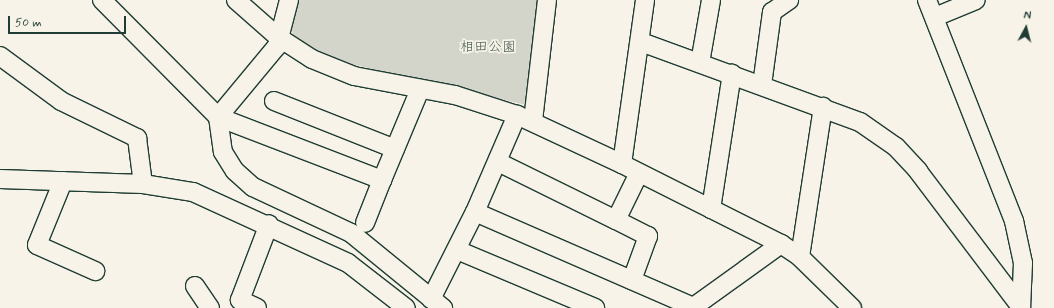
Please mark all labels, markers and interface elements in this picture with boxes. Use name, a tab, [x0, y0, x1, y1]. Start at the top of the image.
scale bar	[10, 8, 128, 34]
north arrow	[1006, 8, 1046, 48]
text: N	[1023, 9, 1032, 23]
text: 50 m	[15, 15, 42, 31]
park label: 相田公園	[460, 39, 516, 55]

